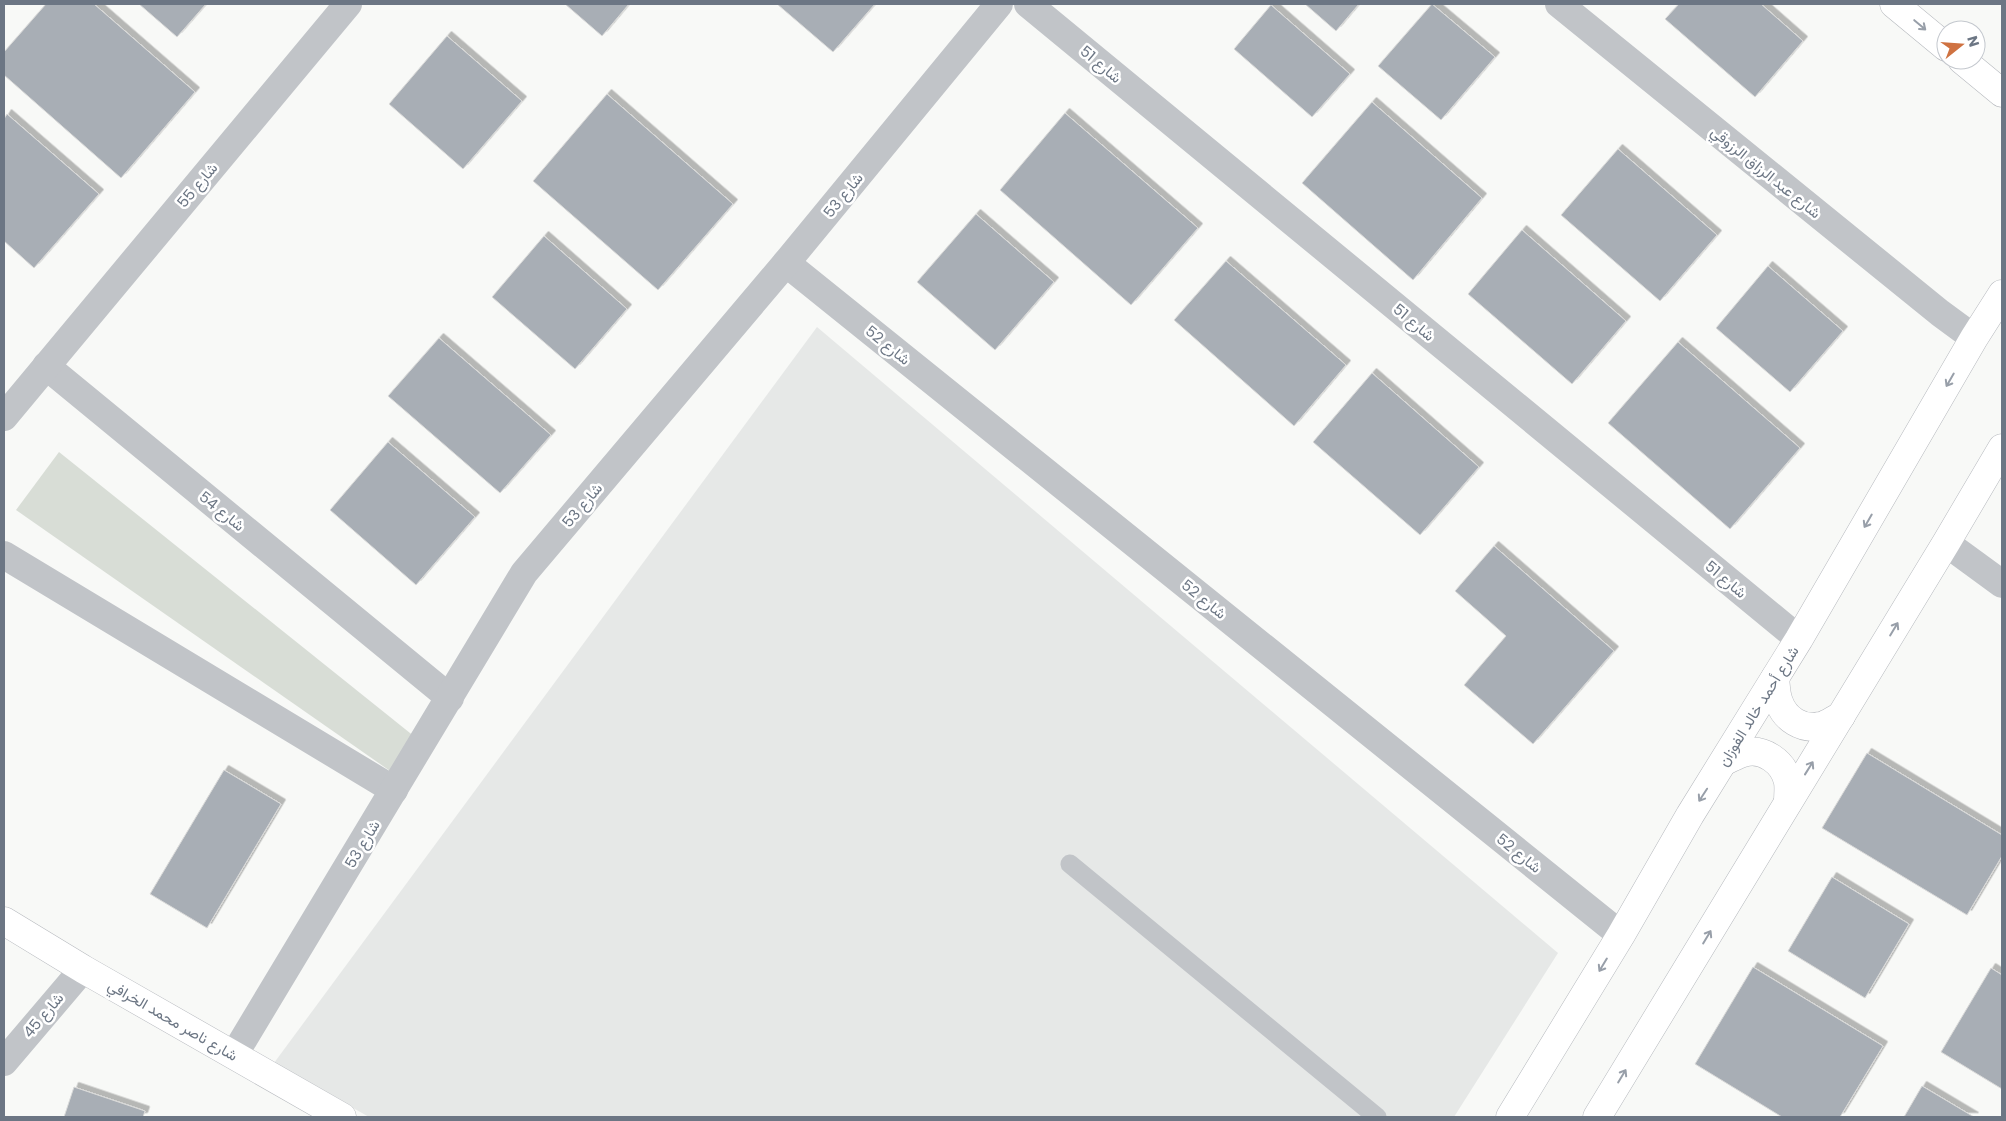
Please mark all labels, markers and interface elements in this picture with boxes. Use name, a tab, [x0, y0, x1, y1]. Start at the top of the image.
one-way arrow	[1913, 20, 1926, 31]
north arrow	[1936, 20, 1986, 70]
text: N	[1962, 33, 1985, 49]
street label: شارع 51	[1075, 40, 1126, 88]
street label: شارع عبد الرزاق الرزوقي	[1705, 121, 1826, 225]
street label: شارع 55	[172, 158, 223, 213]
street label: شارع 53	[818, 168, 869, 223]
street label: شارع 51	[1388, 298, 1439, 346]
street label: شارع 52	[860, 320, 915, 370]
one-way arrow	[1944, 372, 1954, 387]
street label: شارع 53	[557, 478, 608, 532]
street label: شارع 54	[194, 486, 249, 537]
one-way arrow	[1863, 513, 1873, 527]
street label: شارع 51	[1700, 555, 1751, 603]
street label: شارع 52	[1176, 574, 1231, 624]
one-way arrow	[1889, 623, 1899, 637]
street label: شارع أحمد خالد الفوزان	[1712, 642, 1804, 771]
one-way arrow	[1804, 762, 1814, 776]
one-way arrow	[1698, 787, 1708, 801]
street label: شارع 53	[339, 816, 385, 872]
street label: شارع 52	[1491, 828, 1546, 878]
one-way arrow	[1702, 930, 1712, 944]
one-way arrow	[1597, 957, 1607, 971]
street label: شارع ناصر محمد الخرافي	[103, 974, 242, 1068]
street label: شارع 45	[18, 988, 69, 1043]
one-way arrow	[1617, 1069, 1627, 1083]

